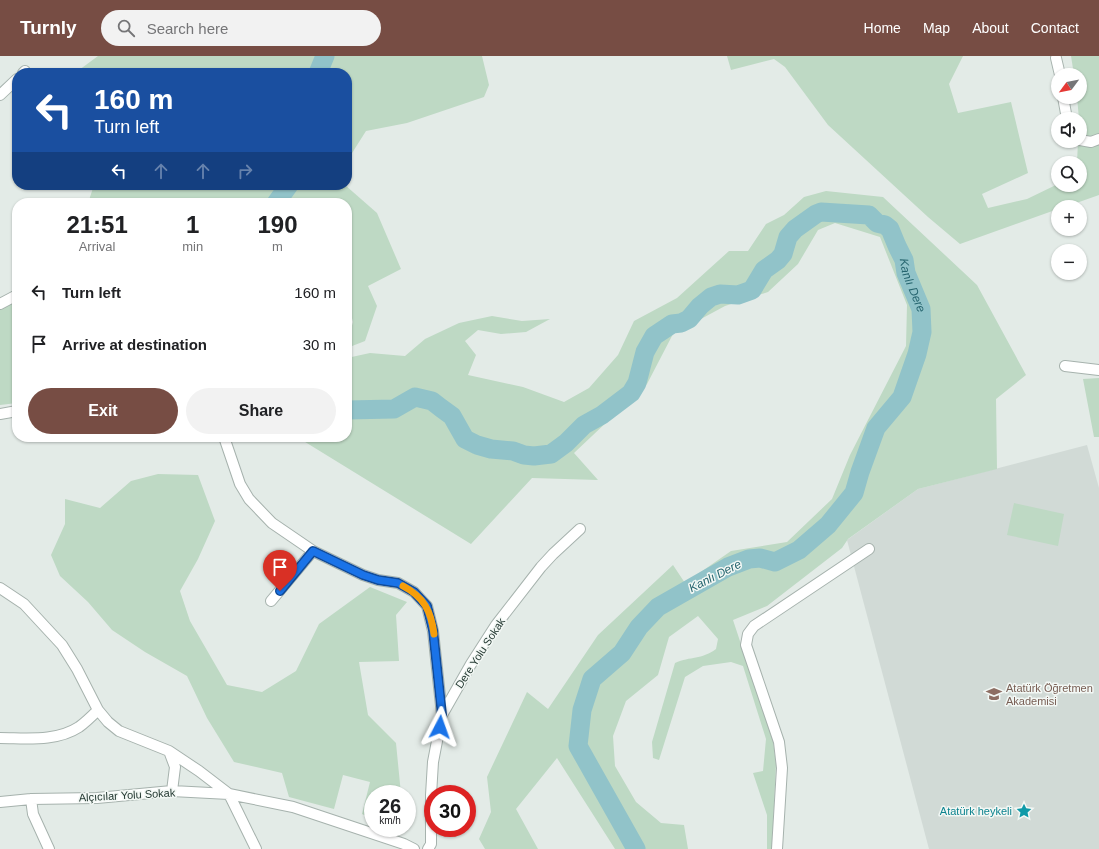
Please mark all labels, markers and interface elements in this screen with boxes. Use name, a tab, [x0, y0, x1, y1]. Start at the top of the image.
search box	[101, 10, 381, 46]
text: Turnly	[20, 17, 77, 38]
icon: search	[115, 17, 137, 39]
text: Search here	[147, 20, 228, 37]
text: Home	[864, 20, 901, 36]
text: Map	[923, 20, 950, 36]
text: About	[972, 20, 1009, 36]
text: Contact	[1031, 20, 1079, 36]
north arrow	[1051, 68, 1087, 104]
map controls	[1051, 68, 1087, 280]
icon: left	[28, 84, 80, 136]
text: 160 m	[94, 84, 173, 115]
button: sound	[1051, 112, 1087, 148]
text: Turn left	[94, 117, 159, 137]
button: search	[1051, 156, 1087, 192]
icon: left	[108, 160, 130, 182]
icon: ahead	[150, 160, 172, 182]
icon: ahead	[192, 160, 214, 182]
icon: right	[234, 160, 256, 182]
button: +	[1051, 200, 1087, 236]
text: 21:51	[66, 211, 128, 238]
text: 1	[186, 211, 199, 238]
text: 190	[258, 211, 298, 238]
text: Arrival	[79, 239, 116, 254]
text: min	[182, 239, 203, 254]
text: m	[272, 239, 283, 254]
button: −	[1051, 244, 1087, 280]
water label: Kanlı Dere	[897, 257, 929, 315]
icon: left	[28, 281, 50, 303]
text: Turn left	[62, 284, 121, 301]
text: 160 m	[294, 284, 336, 301]
icon: arrive	[28, 333, 50, 355]
text: Arrive at destination	[62, 336, 207, 353]
text: 30 m	[303, 336, 336, 353]
button: Exit	[28, 388, 178, 434]
button: Share	[186, 388, 336, 434]
pin	[263, 550, 297, 591]
icon: arrive	[269, 556, 291, 578]
water label: Kanlı Dere	[687, 557, 744, 595]
street label: Dere Yolu Sokak	[453, 615, 507, 690]
place label: Atatürk Öğretmen Akademisi	[1006, 682, 1093, 707]
school or university icon: Atatürk Öğretmen Akademisi	[985, 685, 1003, 703]
position arrow	[419, 706, 461, 748]
speed limit sign: 30	[424, 785, 476, 837]
street label: Alçıcılar Yolu Sokak	[78, 786, 176, 804]
text: 26	[379, 795, 401, 817]
place icon: Atatürk heykeli	[1015, 802, 1033, 820]
place label: Atatürk heykeli	[940, 805, 1012, 817]
text: km/h	[379, 815, 401, 826]

